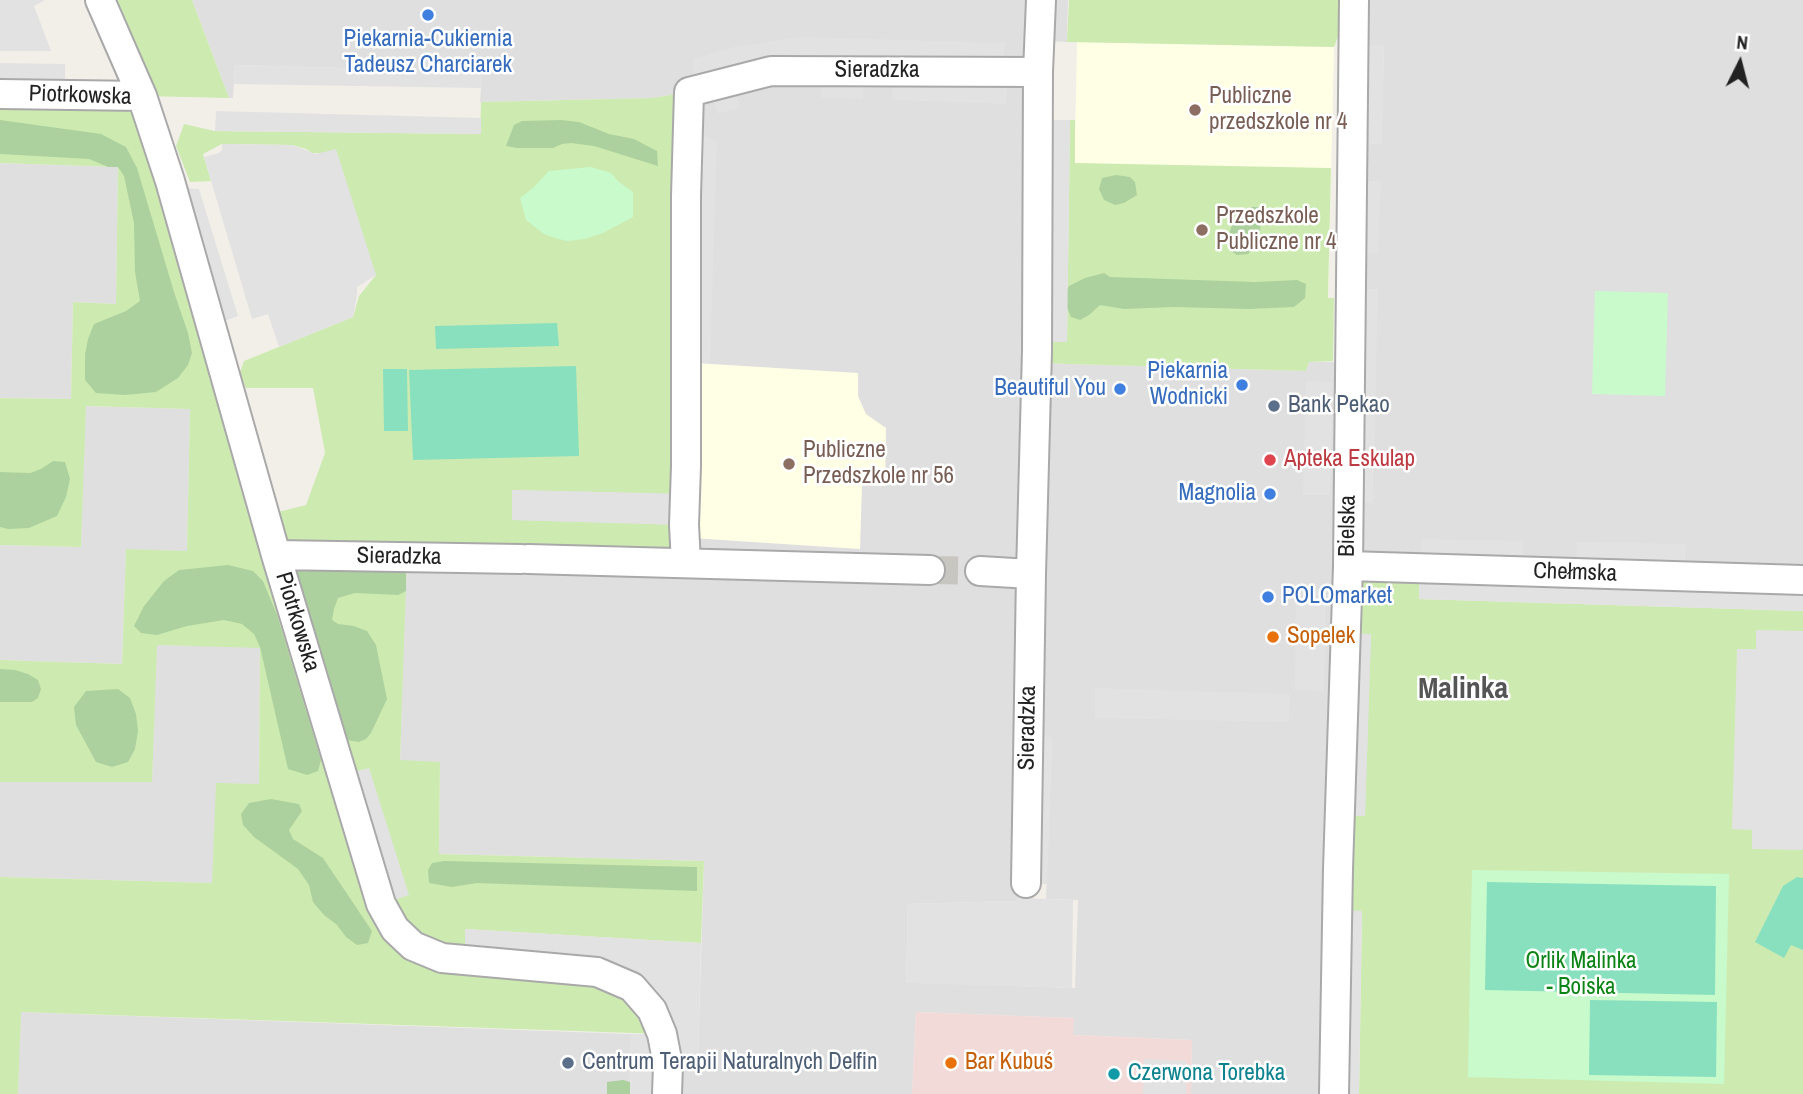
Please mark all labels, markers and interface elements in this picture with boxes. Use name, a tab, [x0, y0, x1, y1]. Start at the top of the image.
marker: Piekarnia-Cukiernia Tadeusz Charciarek	[420, 7, 436, 23]
place label: Piekarnia-Cukiernia Tadeusz Charciarek	[344, 26, 512, 80]
north arrow	[1705, 28, 1775, 98]
text: N	[1735, 29, 1749, 56]
street label: Sieradzka	[835, 57, 919, 85]
street label: Piotrkowska	[28, 80, 132, 112]
place label: Publiczne przedszkole nr 4	[1209, 83, 1347, 137]
marker: Publiczne przedszkole nr 4	[1187, 102, 1203, 118]
place label: Przedszkole Publiczne nr 4	[1216, 203, 1337, 257]
marker: Przedszkole Publiczne nr 4	[1194, 222, 1210, 238]
place label: Piekarnia Wodnicki	[1147, 358, 1228, 412]
place label: Beautiful You	[994, 375, 1106, 403]
marker: Piekarnia Wodnicki	[1234, 377, 1250, 393]
marker: Beautiful You	[1112, 381, 1128, 397]
place label: Bank Pekao	[1288, 392, 1390, 420]
marker: Bank Pekao	[1266, 398, 1282, 414]
place label: Publiczne Przedszkole nr 56	[803, 437, 954, 491]
place label: Apteka Eskulap	[1284, 446, 1415, 474]
marker: Apteka Eskulap	[1262, 452, 1278, 468]
marker: Publiczne Przedszkole nr 56	[781, 456, 797, 472]
place label: Magnolia	[1178, 480, 1256, 508]
marker: Magnolia	[1262, 486, 1278, 502]
street label: Bielska	[1334, 495, 1362, 557]
street label: Sieradzka	[356, 542, 442, 572]
street label: Chełmska	[1533, 558, 1617, 588]
street label: Piotrkowska	[269, 569, 325, 675]
place label: POLOmarket	[1282, 583, 1392, 611]
marker: POLOmarket	[1260, 589, 1276, 605]
place label: Sopelek	[1287, 623, 1355, 651]
marker: Sopelek	[1265, 629, 1281, 645]
district label: Malinka	[1418, 672, 1508, 708]
street label: Sieradzka	[1013, 685, 1043, 771]
park label: Orlik Malinka - Boiska	[1525, 948, 1637, 1002]
place label: Centrum Terapii Naturalnych Delfin	[582, 1049, 878, 1077]
place label: Bar Kubuś	[965, 1049, 1053, 1077]
marker: Centrum Terapii Naturalnych Delfin	[560, 1055, 576, 1071]
marker: Bar Kubuś	[943, 1055, 959, 1071]
place label: Czerwona Torebka	[1128, 1060, 1285, 1088]
marker: Czerwona Torebka	[1106, 1066, 1122, 1082]

